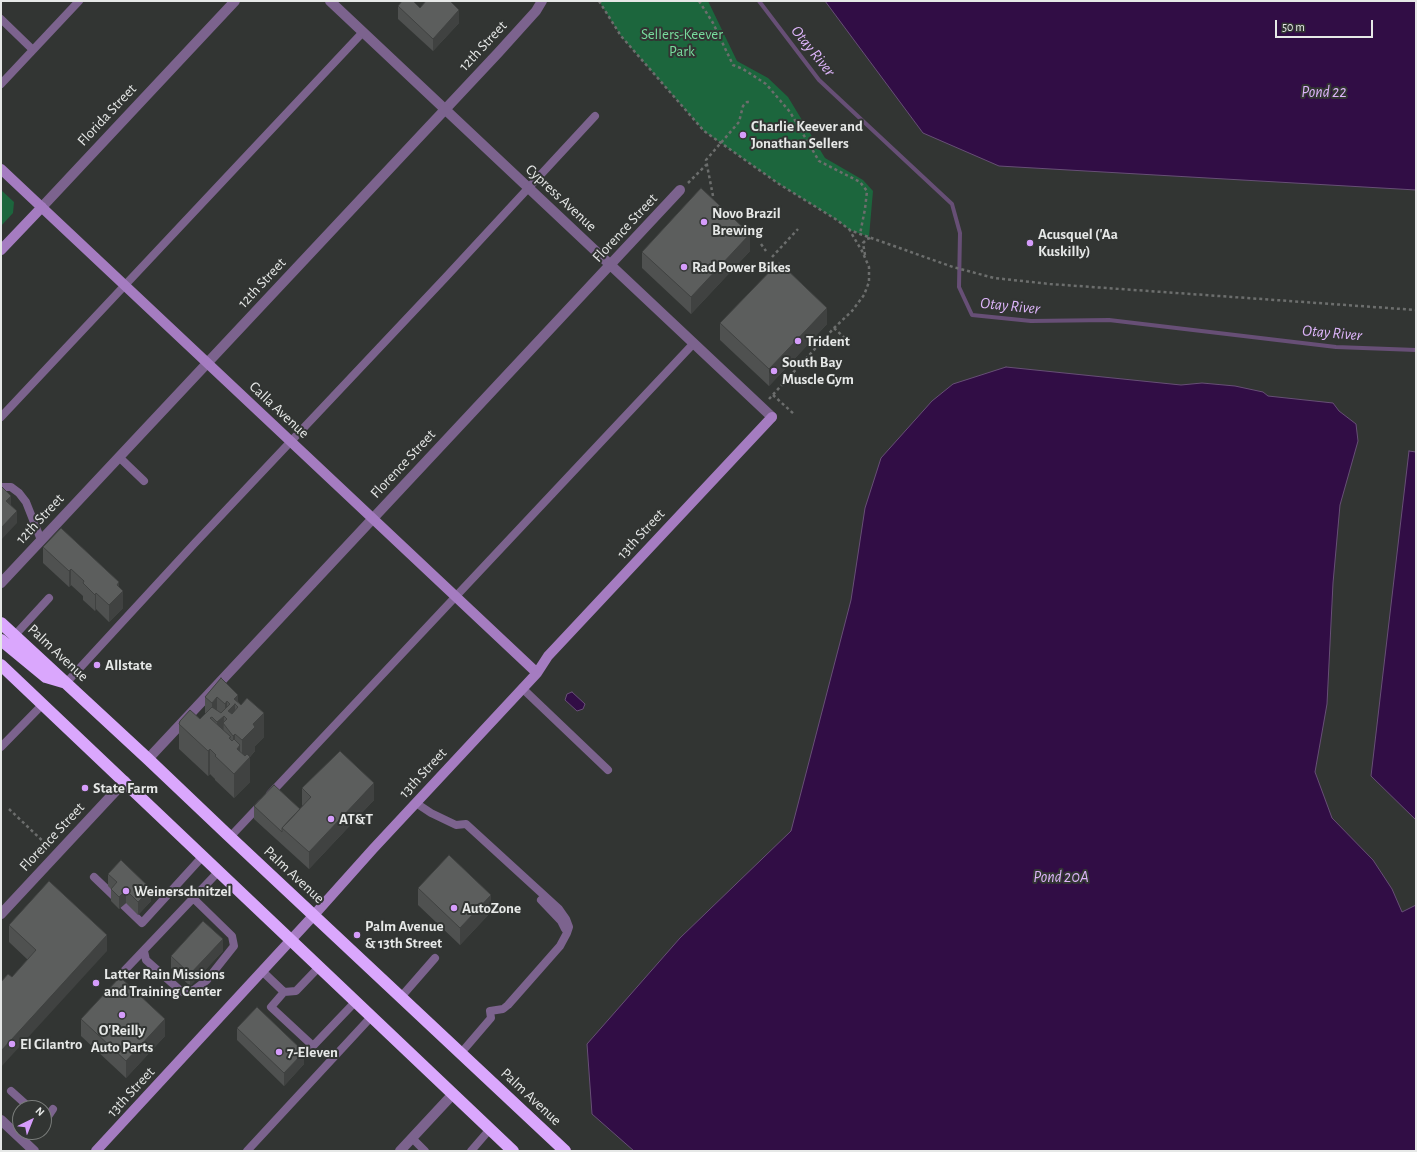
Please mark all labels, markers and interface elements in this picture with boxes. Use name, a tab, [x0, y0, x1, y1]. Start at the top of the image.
scale bar	[1277, 12, 1375, 38]
street label: 12th Street	[455, 17, 511, 75]
text: 50 m	[1282, 21, 1305, 33]
water label: Otay River	[787, 22, 839, 80]
park label: Sellers-Keever Park	[641, 25, 723, 60]
street label: Florida Street	[74, 80, 140, 150]
water label: Pond 22	[1301, 82, 1347, 102]
place label: Charlie Keever and Jonathan Sellers	[751, 117, 863, 152]
marker: Charlie Keever and Jonathan Sellers	[738, 130, 748, 140]
street label: Cypress Avenue	[522, 161, 600, 235]
street label: Florence Street	[589, 190, 661, 266]
place label: Novo Brazil Brewing	[712, 204, 781, 239]
marker: Novo Brazil Brewing	[699, 217, 709, 227]
place label: Acusquel ('Aa Kuskilly)	[1038, 225, 1118, 260]
marker: Acusquel ('Aa Kuskilly)	[1025, 238, 1035, 248]
street label: 12th Street	[234, 254, 290, 312]
place label: Rad Power Bikes	[692, 258, 791, 276]
marker: Rad Power Bikes	[679, 262, 689, 272]
water label: Otay River	[979, 293, 1041, 319]
water label: Otay River	[1301, 321, 1363, 345]
place label: Trident	[806, 332, 850, 350]
marker: Trident	[793, 336, 803, 346]
place label: South Bay Muscle Gym	[782, 353, 854, 388]
marker: South Bay Muscle Gym	[769, 366, 779, 376]
street label: Calla Avenue	[245, 378, 313, 442]
street label: Florence Street	[367, 426, 439, 502]
street label: 12th Street	[12, 490, 68, 548]
street label: 13th Street	[613, 505, 669, 563]
street label: Palm Avenue	[24, 620, 92, 686]
place label: Allstate	[105, 656, 152, 674]
marker: Allstate	[92, 660, 102, 670]
street label: 13th Street	[395, 744, 451, 802]
place label: State Farm	[93, 779, 158, 797]
marker: State Farm	[80, 783, 90, 793]
street label: Florence Street	[16, 799, 88, 875]
place label: AT&T	[339, 810, 373, 828]
marker: AT&T	[326, 814, 336, 824]
street label: Palm Avenue	[260, 842, 328, 908]
water label: Pond 20A	[1033, 867, 1089, 887]
place label: Weinerschnitzel	[134, 882, 232, 900]
marker: Weinerschnitzel	[121, 886, 131, 896]
place label: AutoZone	[462, 899, 521, 917]
marker: AutoZone	[449, 903, 459, 913]
place label: Palm Avenue & 13th Street	[365, 917, 444, 952]
marker: Palm Avenue & 13th Street	[352, 930, 362, 940]
place label: Latter Rain Missions and Training Center	[104, 965, 225, 1000]
marker: Latter Rain Missions and Training Center	[91, 978, 101, 988]
marker: O'Reilly Auto Parts	[117, 1010, 127, 1020]
place label: O'Reilly Auto Parts	[91, 1021, 153, 1056]
place label: El Cilantro	[20, 1035, 82, 1053]
marker: El Cilantro	[7, 1039, 17, 1049]
place label: 7-Eleven	[287, 1043, 338, 1061]
marker: 7-Eleven	[274, 1047, 284, 1057]
street label: 13th Street	[103, 1063, 159, 1121]
street label: Palm Avenue	[497, 1064, 565, 1130]
north arrow	[12, 1100, 52, 1140]
text: N	[33, 1105, 46, 1118]

